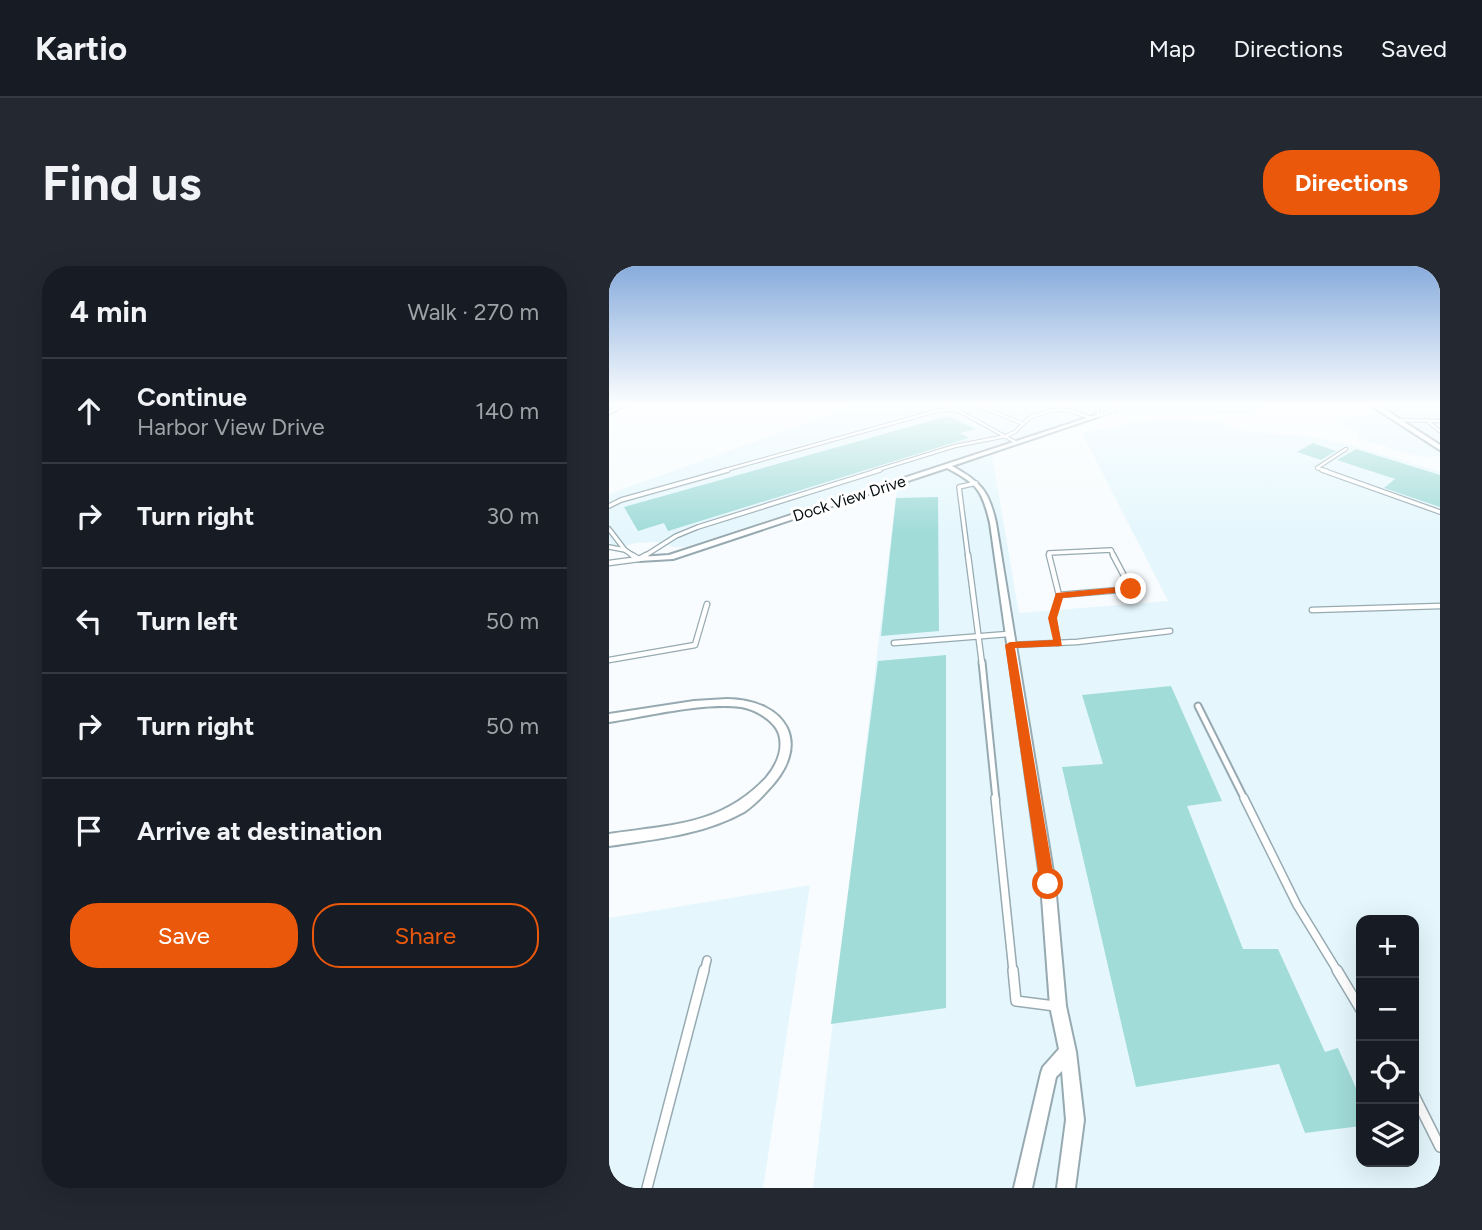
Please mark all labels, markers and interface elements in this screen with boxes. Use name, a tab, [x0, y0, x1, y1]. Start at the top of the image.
text: Kartio	[35, 29, 127, 68]
text: Map	[1149, 34, 1195, 63]
text: Directions	[1233, 34, 1343, 63]
text: Saved	[1381, 34, 1447, 63]
button: Directions	[1263, 150, 1440, 215]
text: Find us	[42, 153, 201, 212]
text: 4 min	[70, 293, 147, 330]
text: Walk · 270 m	[408, 298, 539, 326]
text: Continue	[137, 381, 247, 413]
icon: ahead	[70, 392, 108, 430]
text: 140 m	[475, 397, 539, 425]
text: Harbor View Drive	[137, 413, 324, 441]
street label: Dock View Drive	[790, 471, 908, 526]
icon: right	[70, 497, 108, 535]
text: Turn right	[137, 500, 254, 532]
text: 30 m	[486, 502, 539, 530]
route end	[1115, 573, 1146, 604]
icon: left	[70, 602, 108, 640]
text: Turn left	[137, 605, 238, 637]
text: 50 m	[486, 607, 539, 635]
icon: right	[70, 707, 108, 745]
text: Turn right	[137, 710, 254, 742]
text: 50 m	[486, 712, 539, 740]
icon: arrive	[70, 812, 108, 850]
text: Arrive at destination	[137, 815, 382, 847]
route start	[1032, 868, 1063, 899]
button: Save	[70, 903, 298, 968]
button: Share	[312, 903, 539, 968]
map controls	[1356, 915, 1419, 1167]
button: +	[1356, 915, 1419, 978]
button: −	[1356, 978, 1419, 1041]
button: locate	[1356, 1041, 1419, 1104]
button: layers	[1356, 1104, 1419, 1167]

